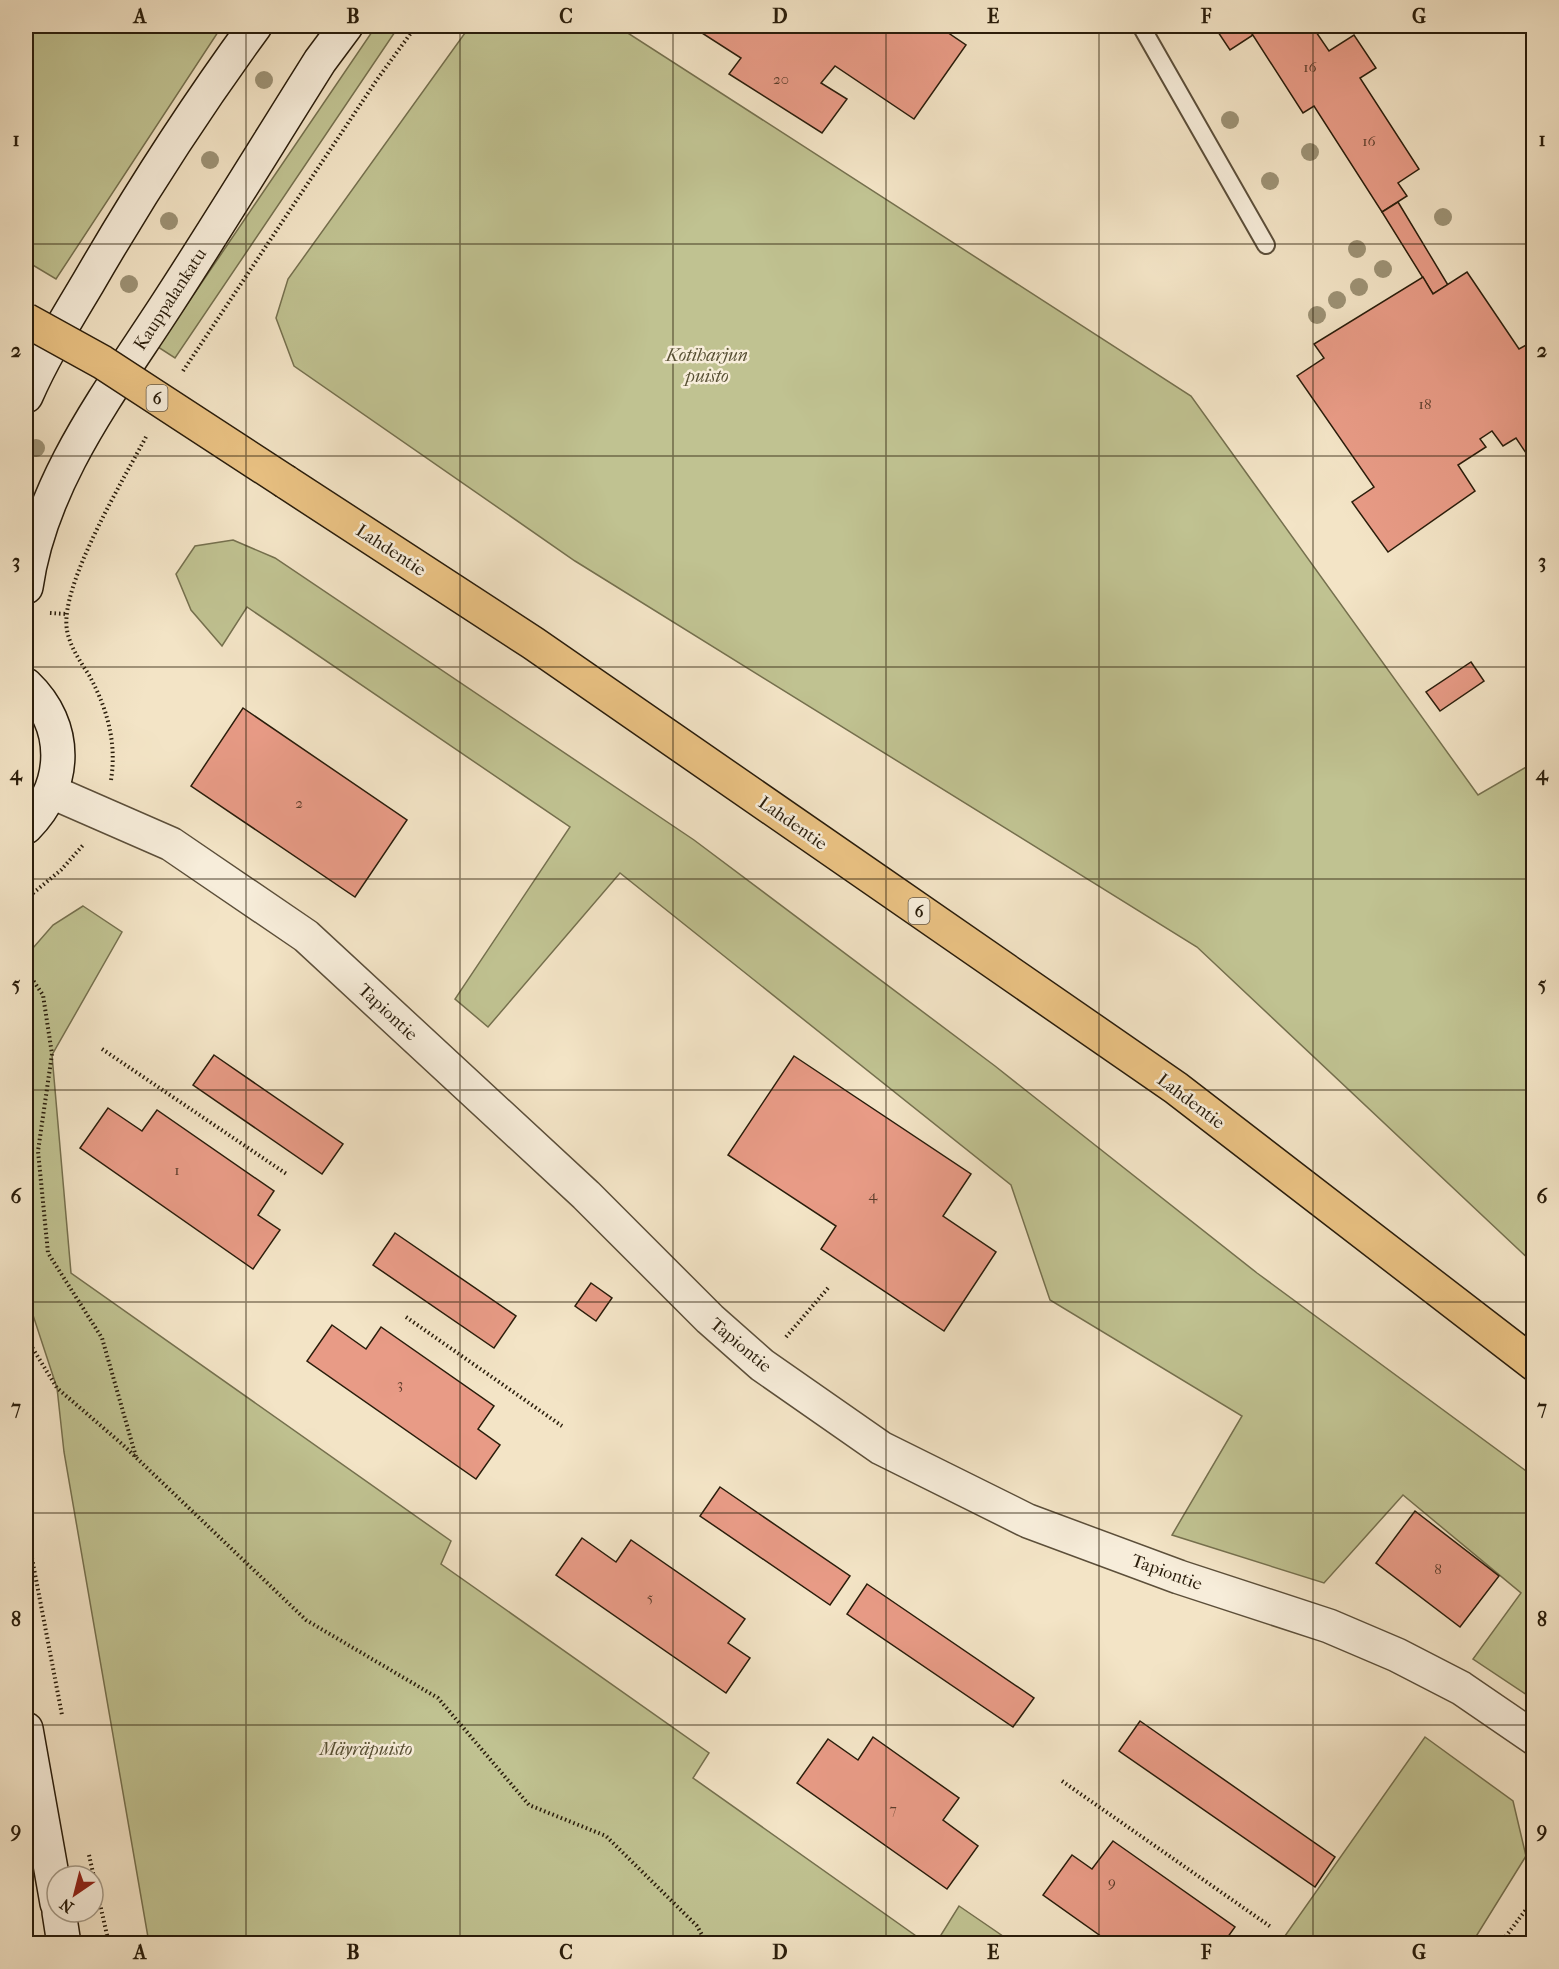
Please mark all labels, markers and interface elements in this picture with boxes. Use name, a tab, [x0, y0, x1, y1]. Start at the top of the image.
text: A	[132, 5, 148, 28]
text: B	[346, 5, 360, 28]
text: C	[559, 5, 573, 28]
text: D	[772, 5, 788, 28]
text: E	[987, 5, 999, 28]
text: F	[1200, 5, 1212, 28]
text: G	[1412, 5, 1426, 28]
house number: 16	[1303, 58, 1318, 76]
house number: 20	[773, 70, 789, 88]
text: 1	[12, 128, 20, 151]
text: 1	[1538, 128, 1546, 151]
house number: 16	[1362, 132, 1377, 150]
street label: Kauppalankatu	[130, 244, 211, 354]
text: 2	[11, 339, 21, 362]
text: 2	[1537, 339, 1547, 362]
park label: Kotiharjun puisto	[664, 345, 748, 387]
road number: 6	[146, 385, 168, 411]
house number: 18	[1419, 395, 1431, 413]
street label: Lahdentie	[352, 520, 430, 581]
text: 3	[12, 550, 20, 573]
text: 3	[1538, 550, 1546, 573]
text: 4	[9, 762, 23, 786]
text: 4	[1535, 762, 1549, 786]
street label: Lahdentie	[754, 792, 831, 855]
house number: 2	[295, 794, 303, 812]
road number: 6	[908, 898, 930, 924]
text: 5	[12, 973, 21, 996]
text: 5	[1538, 973, 1547, 996]
street label: Tapiontie	[354, 980, 422, 1045]
street label: Lahdentie	[1153, 1069, 1229, 1134]
house number: 1	[174, 1161, 180, 1179]
text: 6	[11, 1185, 23, 1208]
text: 6	[1537, 1185, 1549, 1208]
house number: 4	[869, 1186, 879, 1204]
street label: Tapiontie	[706, 1314, 776, 1377]
house number: 3	[397, 1375, 403, 1393]
text: 7	[10, 1396, 21, 1419]
text: 7	[1536, 1396, 1547, 1419]
street label: Tapiontie	[1129, 1550, 1205, 1595]
house number: 8	[1434, 1560, 1442, 1578]
house number: 5	[647, 1588, 653, 1606]
text: 8	[11, 1608, 21, 1631]
text: 8	[1537, 1608, 1547, 1631]
park label: Mäyräpuisto	[318, 1739, 412, 1760]
house number: 7	[889, 1800, 897, 1818]
text: 9	[10, 1819, 21, 1842]
text: 9	[1536, 1819, 1547, 1842]
north arrow	[45, 1864, 105, 1924]
house number: 9	[1108, 1873, 1116, 1891]
text: N	[56, 1894, 77, 1917]
text: A	[132, 1941, 148, 1964]
text: B	[346, 1941, 360, 1964]
text: C	[559, 1941, 573, 1964]
text: D	[772, 1941, 788, 1964]
text: E	[987, 1941, 999, 1964]
text: F	[1200, 1941, 1212, 1964]
text: G	[1412, 1941, 1426, 1964]

